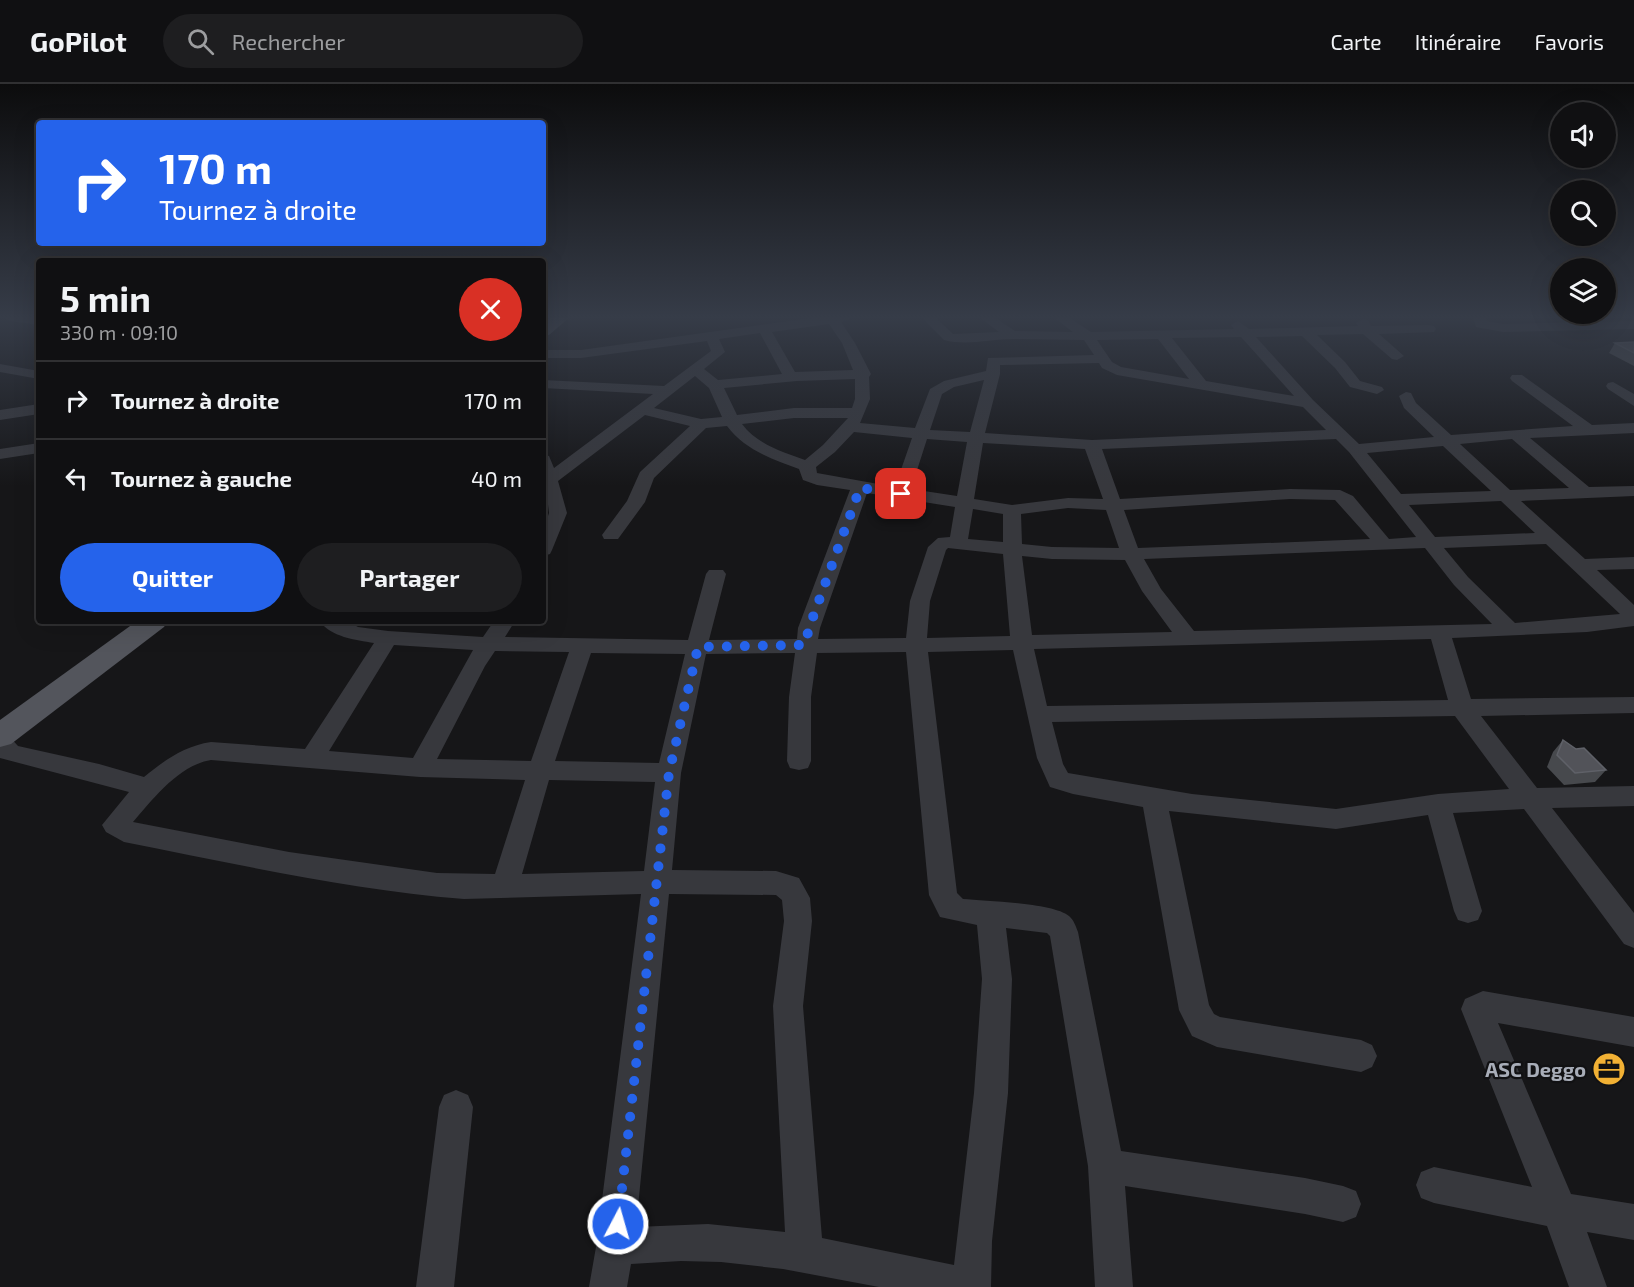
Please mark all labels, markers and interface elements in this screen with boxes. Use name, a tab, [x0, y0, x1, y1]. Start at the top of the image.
search box	[163, 14, 583, 68]
text: GoPilot	[30, 24, 127, 58]
icon: search	[184, 25, 217, 58]
text: Rechercher	[232, 28, 345, 54]
text: Carte	[1330, 29, 1382, 54]
text: Itinéraire	[1415, 29, 1501, 54]
text: Favoris	[1534, 29, 1604, 54]
map controls	[1550, 102, 1616, 324]
button: sound	[1550, 102, 1616, 168]
text: 170 m	[159, 142, 272, 192]
icon: right	[60, 144, 138, 222]
button: search	[1550, 180, 1616, 246]
text: Tournez à droite	[159, 193, 357, 225]
button: layers	[1550, 258, 1616, 324]
text: 5 min	[60, 276, 151, 319]
button: close	[459, 278, 522, 341]
text: 330 m · 09:10	[60, 320, 178, 344]
icon: right	[60, 384, 93, 417]
text: Tournez à droite	[111, 387, 280, 413]
text: 170 m	[465, 387, 522, 413]
icon: left	[60, 462, 93, 495]
text: Tournez à gauche	[111, 465, 292, 491]
text: 40 m	[471, 465, 522, 491]
pin	[875, 468, 926, 519]
icon: arrive	[884, 477, 917, 510]
button: Quitter	[60, 543, 285, 612]
button: Partager	[297, 543, 522, 612]
office icon: ASC Deggo	[1591, 1051, 1627, 1087]
place label: ASC Deggo	[1485, 1057, 1586, 1081]
position arrow	[586, 1192, 650, 1256]

